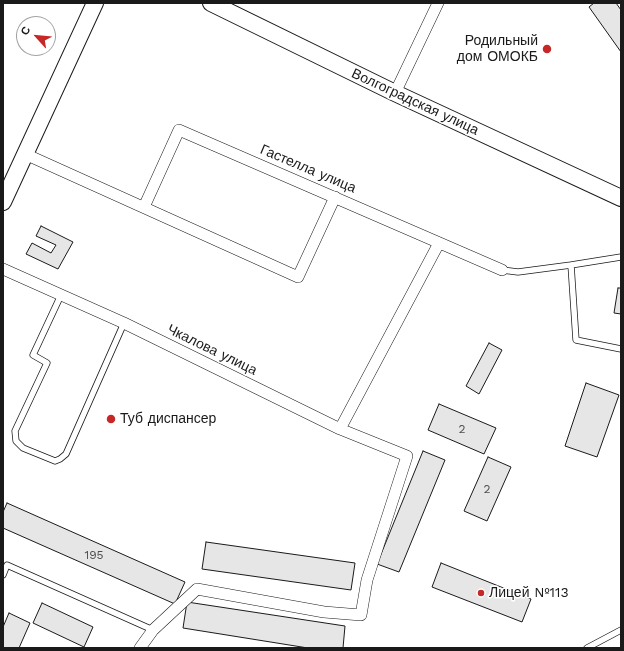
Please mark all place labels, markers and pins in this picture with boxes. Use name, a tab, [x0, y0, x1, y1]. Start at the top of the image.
place label: Родильный дом ОМОКБ	[457, 33, 538, 66]
marker: Родильный дом ОМОКБ	[541, 43, 553, 55]
place label: Туб диспансер	[120, 411, 216, 427]
marker: Туб диспансер	[105, 413, 117, 425]
place label: Лицей №113	[489, 585, 569, 601]
marker: Лицей №113	[476, 588, 486, 598]

